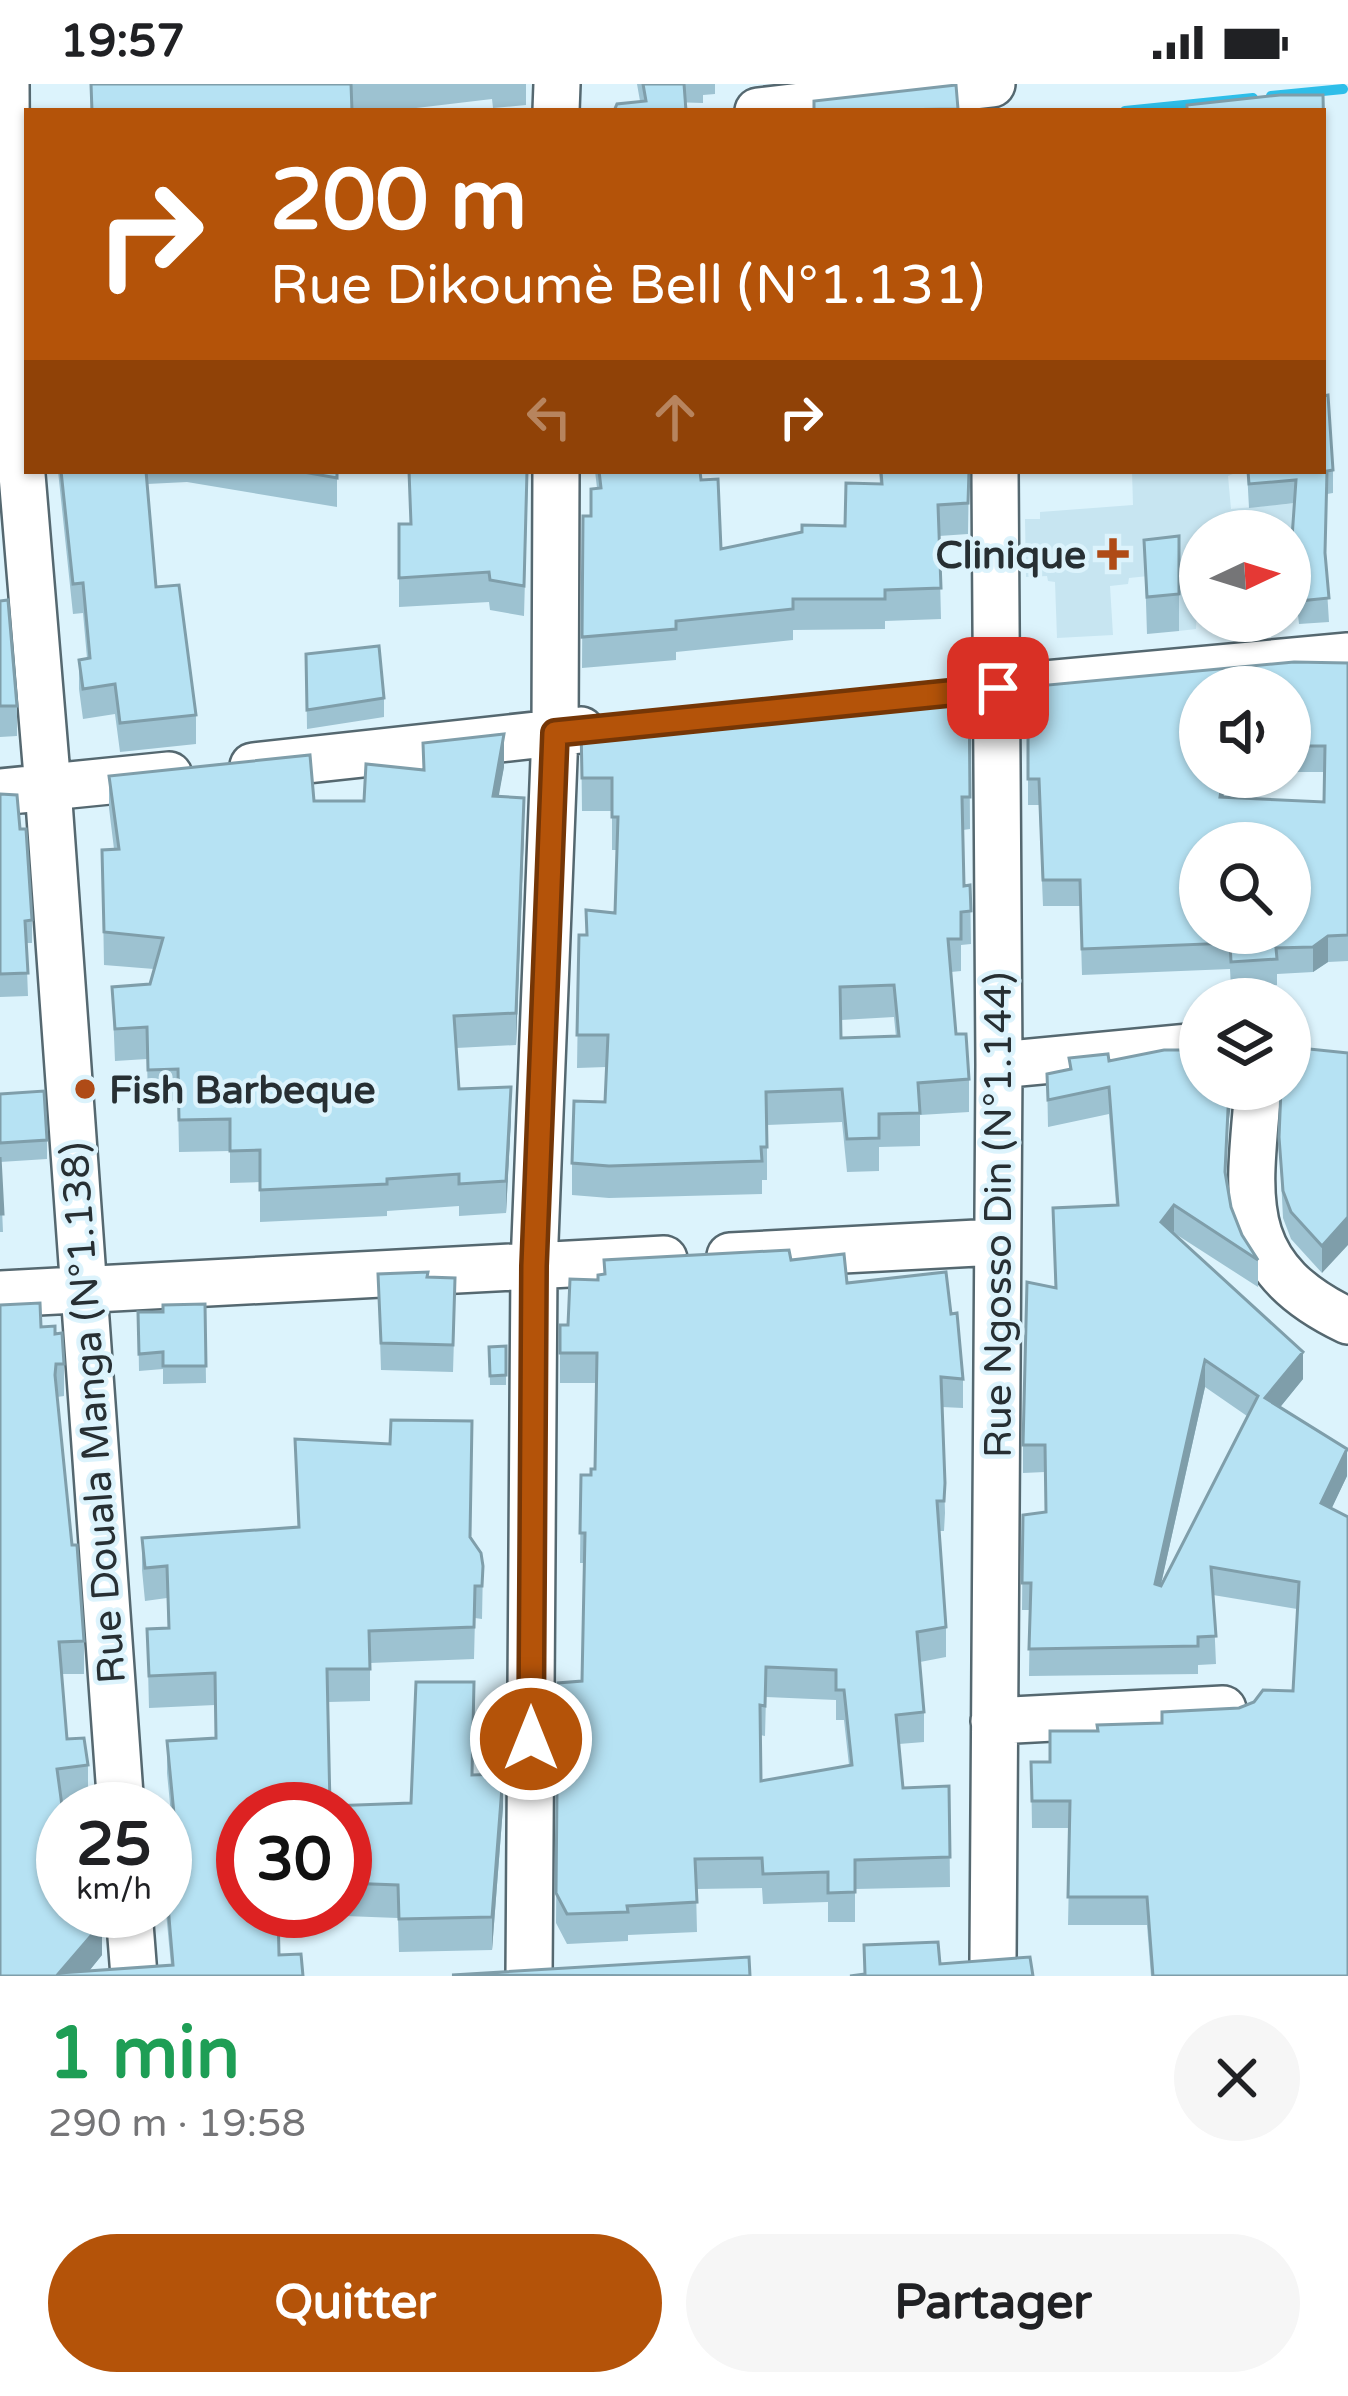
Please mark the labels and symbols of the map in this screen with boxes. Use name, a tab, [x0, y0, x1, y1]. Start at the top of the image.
north arrow	[1179, 510, 1311, 642]
place label: Clinique	[936, 532, 1086, 579]
marker: Clinique	[1097, 538, 1129, 570]
pin	[947, 637, 1049, 739]
street label: Rue Ngosso Din (N°1.144)	[975, 972, 1022, 1458]
place label: Fish Barbeque	[109, 1067, 376, 1114]
marker: Fish Barbeque	[72, 1076, 98, 1102]
street label: Rue Douala Manga (N°1.138)	[51, 1141, 136, 1685]
position arrow	[468, 1676, 594, 1802]
speed limit sign: 30	[216, 1782, 372, 1938]

